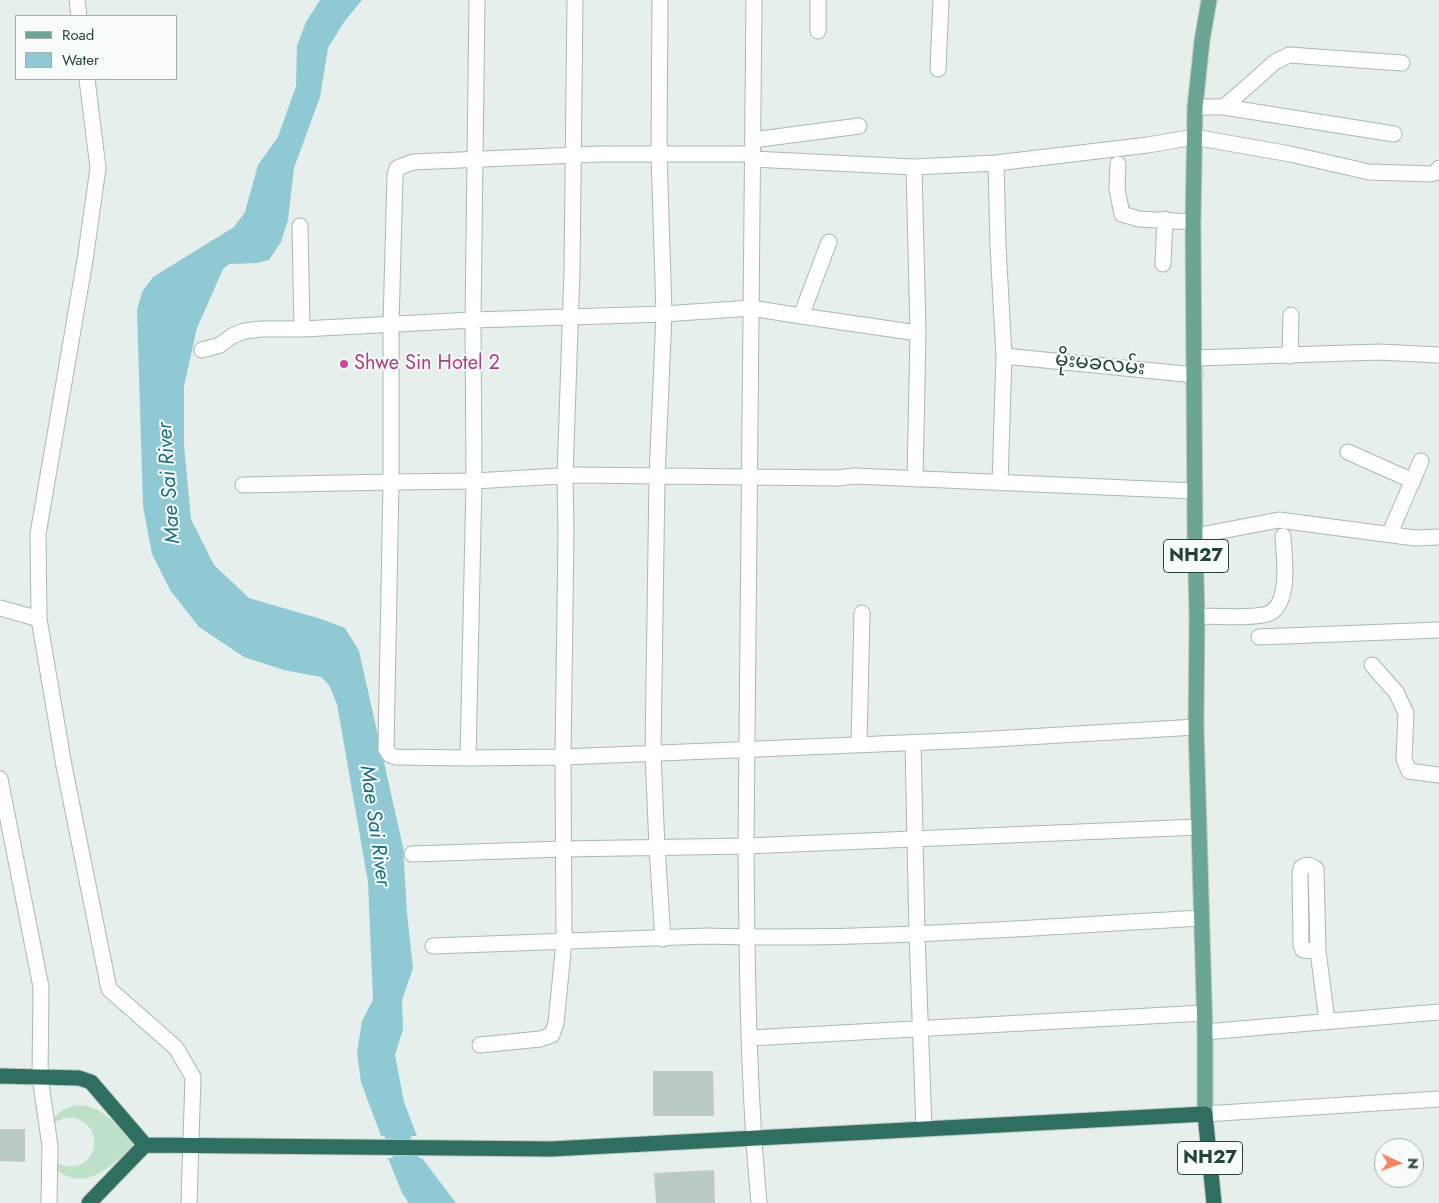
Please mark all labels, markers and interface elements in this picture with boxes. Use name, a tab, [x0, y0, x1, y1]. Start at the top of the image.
legend	[15, 15, 178, 80]
text: Road	[62, 24, 94, 46]
text: Water	[62, 49, 99, 71]
street label: မိုးမခလမ်း	[1054, 348, 1146, 382]
place label: Shwe Sin Hotel 2	[354, 352, 500, 376]
marker: Shwe Sin Hotel 2	[338, 358, 350, 370]
water label: Mae Sai River	[153, 421, 187, 545]
road number: NH27	[1164, 540, 1228, 572]
water label: Mae Sai River	[353, 764, 395, 888]
north arrow	[1374, 1138, 1424, 1188]
road number: NH27	[1178, 1142, 1242, 1174]
text: N	[1403, 1158, 1423, 1169]

